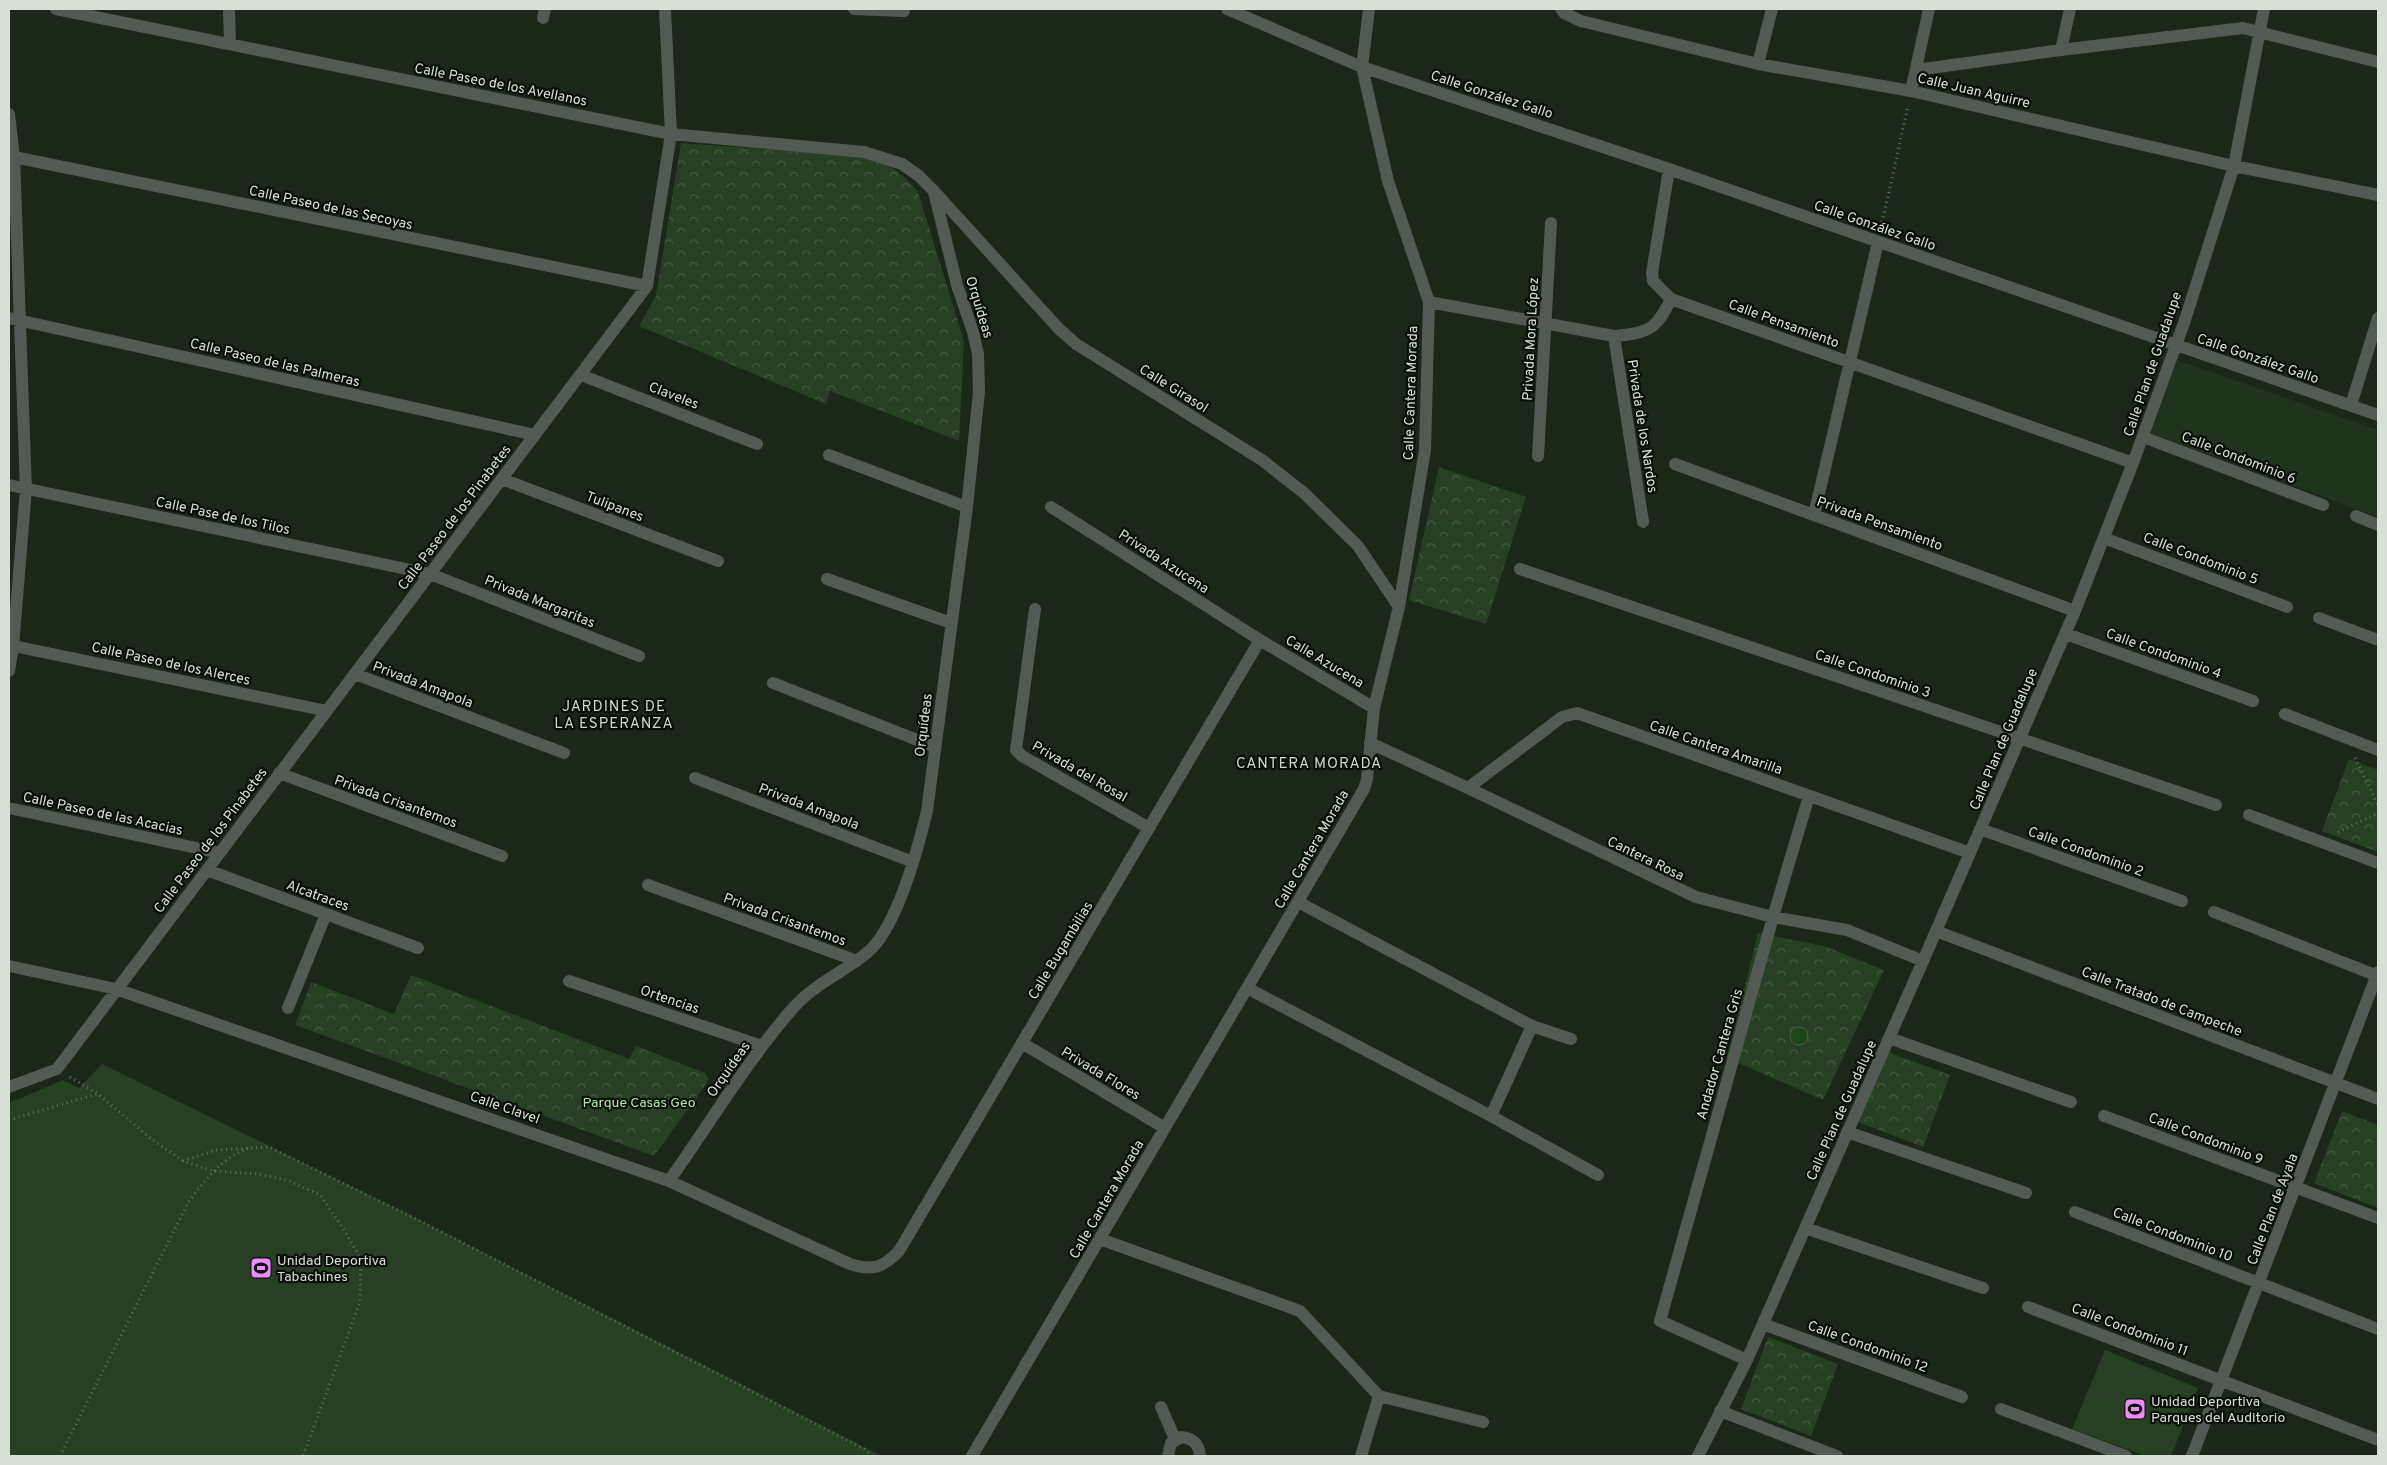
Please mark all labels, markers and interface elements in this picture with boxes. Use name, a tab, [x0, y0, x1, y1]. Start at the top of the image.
street label: Calle Paseo de los Avellanos	[413, 60, 589, 111]
street label: Calle González Gallo	[1428, 68, 1555, 123]
street label: Calle Juan Aguirre	[1916, 70, 2032, 113]
street label: Calle Paseo de las Secoyas	[247, 183, 414, 234]
street label: Calle González Gallo	[1811, 198, 1938, 255]
street label: Orquídeas	[961, 274, 996, 341]
street label: Privada Mora López	[1520, 277, 1543, 401]
street label: Calle Plan de Guadalupe	[2121, 290, 2186, 439]
street label: Calle Pensamiento	[1726, 296, 1841, 352]
street label: Calle Cantera Morada	[1401, 326, 1422, 461]
street label: Calle González Gallo	[2194, 331, 2321, 388]
street label: Calle Paseo de las Palmeras	[188, 336, 361, 391]
street label: Privada de los Nardos	[1623, 358, 1660, 494]
street label: Calle Girasol	[1136, 361, 1211, 417]
street label: Claveles	[646, 379, 701, 414]
street label: Calle Condominio 6	[2179, 429, 2298, 488]
street label: Calle Paseo de los Pinabetes	[395, 442, 516, 594]
street label: Tulipanes	[583, 489, 646, 526]
street label: Calle Pase de los Tilos	[154, 494, 291, 539]
street label: Privada Pensamiento	[1814, 494, 1945, 555]
street label: Privada Azucena	[1115, 527, 1212, 598]
street label: Calle Condominio 5	[2141, 530, 2260, 589]
street label: Privada Margaritas	[482, 572, 597, 632]
street label: Calle Condominio 4	[2103, 626, 2224, 683]
street label: Calle Azucena	[1282, 632, 1367, 692]
street label: Calle Paseo de los Alerces	[90, 639, 252, 690]
street label: Calle Condominio 3	[1812, 647, 1933, 702]
street label: Privada Amapola	[370, 658, 475, 712]
street label: Calle Plan de Guadalupe	[1967, 666, 2042, 813]
street label: Orquídeas	[912, 692, 937, 758]
district label: JARDINES DE LA ESPERANZA	[554, 698, 674, 734]
street label: Calle Cantera Amarilla	[1647, 718, 1784, 779]
street label: Privada del Rosal	[1029, 738, 1130, 806]
district label: CANTERA MORADA	[1236, 755, 1382, 774]
street label: Calle Paseo de los Pinabetes	[151, 765, 272, 917]
street label: Privada Crisantemos	[332, 772, 459, 833]
street label: Privada Amapola	[756, 780, 861, 834]
street label: Calle Cantera Morada	[1271, 787, 1353, 912]
street label: Calle Paseo de las Acacias	[21, 789, 184, 840]
street label: Calle Condominio 2	[2025, 824, 2146, 881]
street label: Cantera Rosa	[1604, 833, 1687, 885]
street label: Alcatraces	[284, 877, 351, 916]
street label: Privada Crisantemos	[721, 890, 848, 951]
street label: Calle Bugambilias	[1025, 899, 1097, 1003]
street label: Calle Tratado de Campeche	[2079, 964, 2244, 1041]
street label: Ortencias	[638, 982, 701, 1018]
street label: Andador Cantera Gris	[1694, 987, 1747, 1122]
street label: Calle Plan de Guadalupe	[1804, 1038, 1881, 1184]
street label: Orquídeas	[704, 1039, 755, 1101]
street label: Privada Flores	[1058, 1044, 1143, 1105]
street label: Calle Clavel	[467, 1089, 542, 1128]
park label: Parque Casas Geo	[583, 1095, 696, 1112]
street label: Calle Condominio 9	[2146, 1110, 2265, 1169]
street label: Calle Cantera Morada	[1066, 1137, 1148, 1262]
street label: Calle Plan de Ayala	[2244, 1151, 2303, 1268]
street label: Calle Condominio 10	[2110, 1205, 2235, 1266]
place label: Unidad Deportiva Tabachines	[277, 1253, 386, 1286]
sports icon: Unidad Deportiva Tabachines	[249, 1256, 273, 1280]
street label: Calle Condominio 11	[2069, 1300, 2190, 1360]
street label: Calle Condominio 12	[1805, 1318, 1930, 1377]
place label: Unidad Deportiva Parques del Auditorio	[2151, 1394, 2285, 1427]
sports icon: Unidad Deportiva Parques del Auditorio	[2123, 1397, 2147, 1421]

